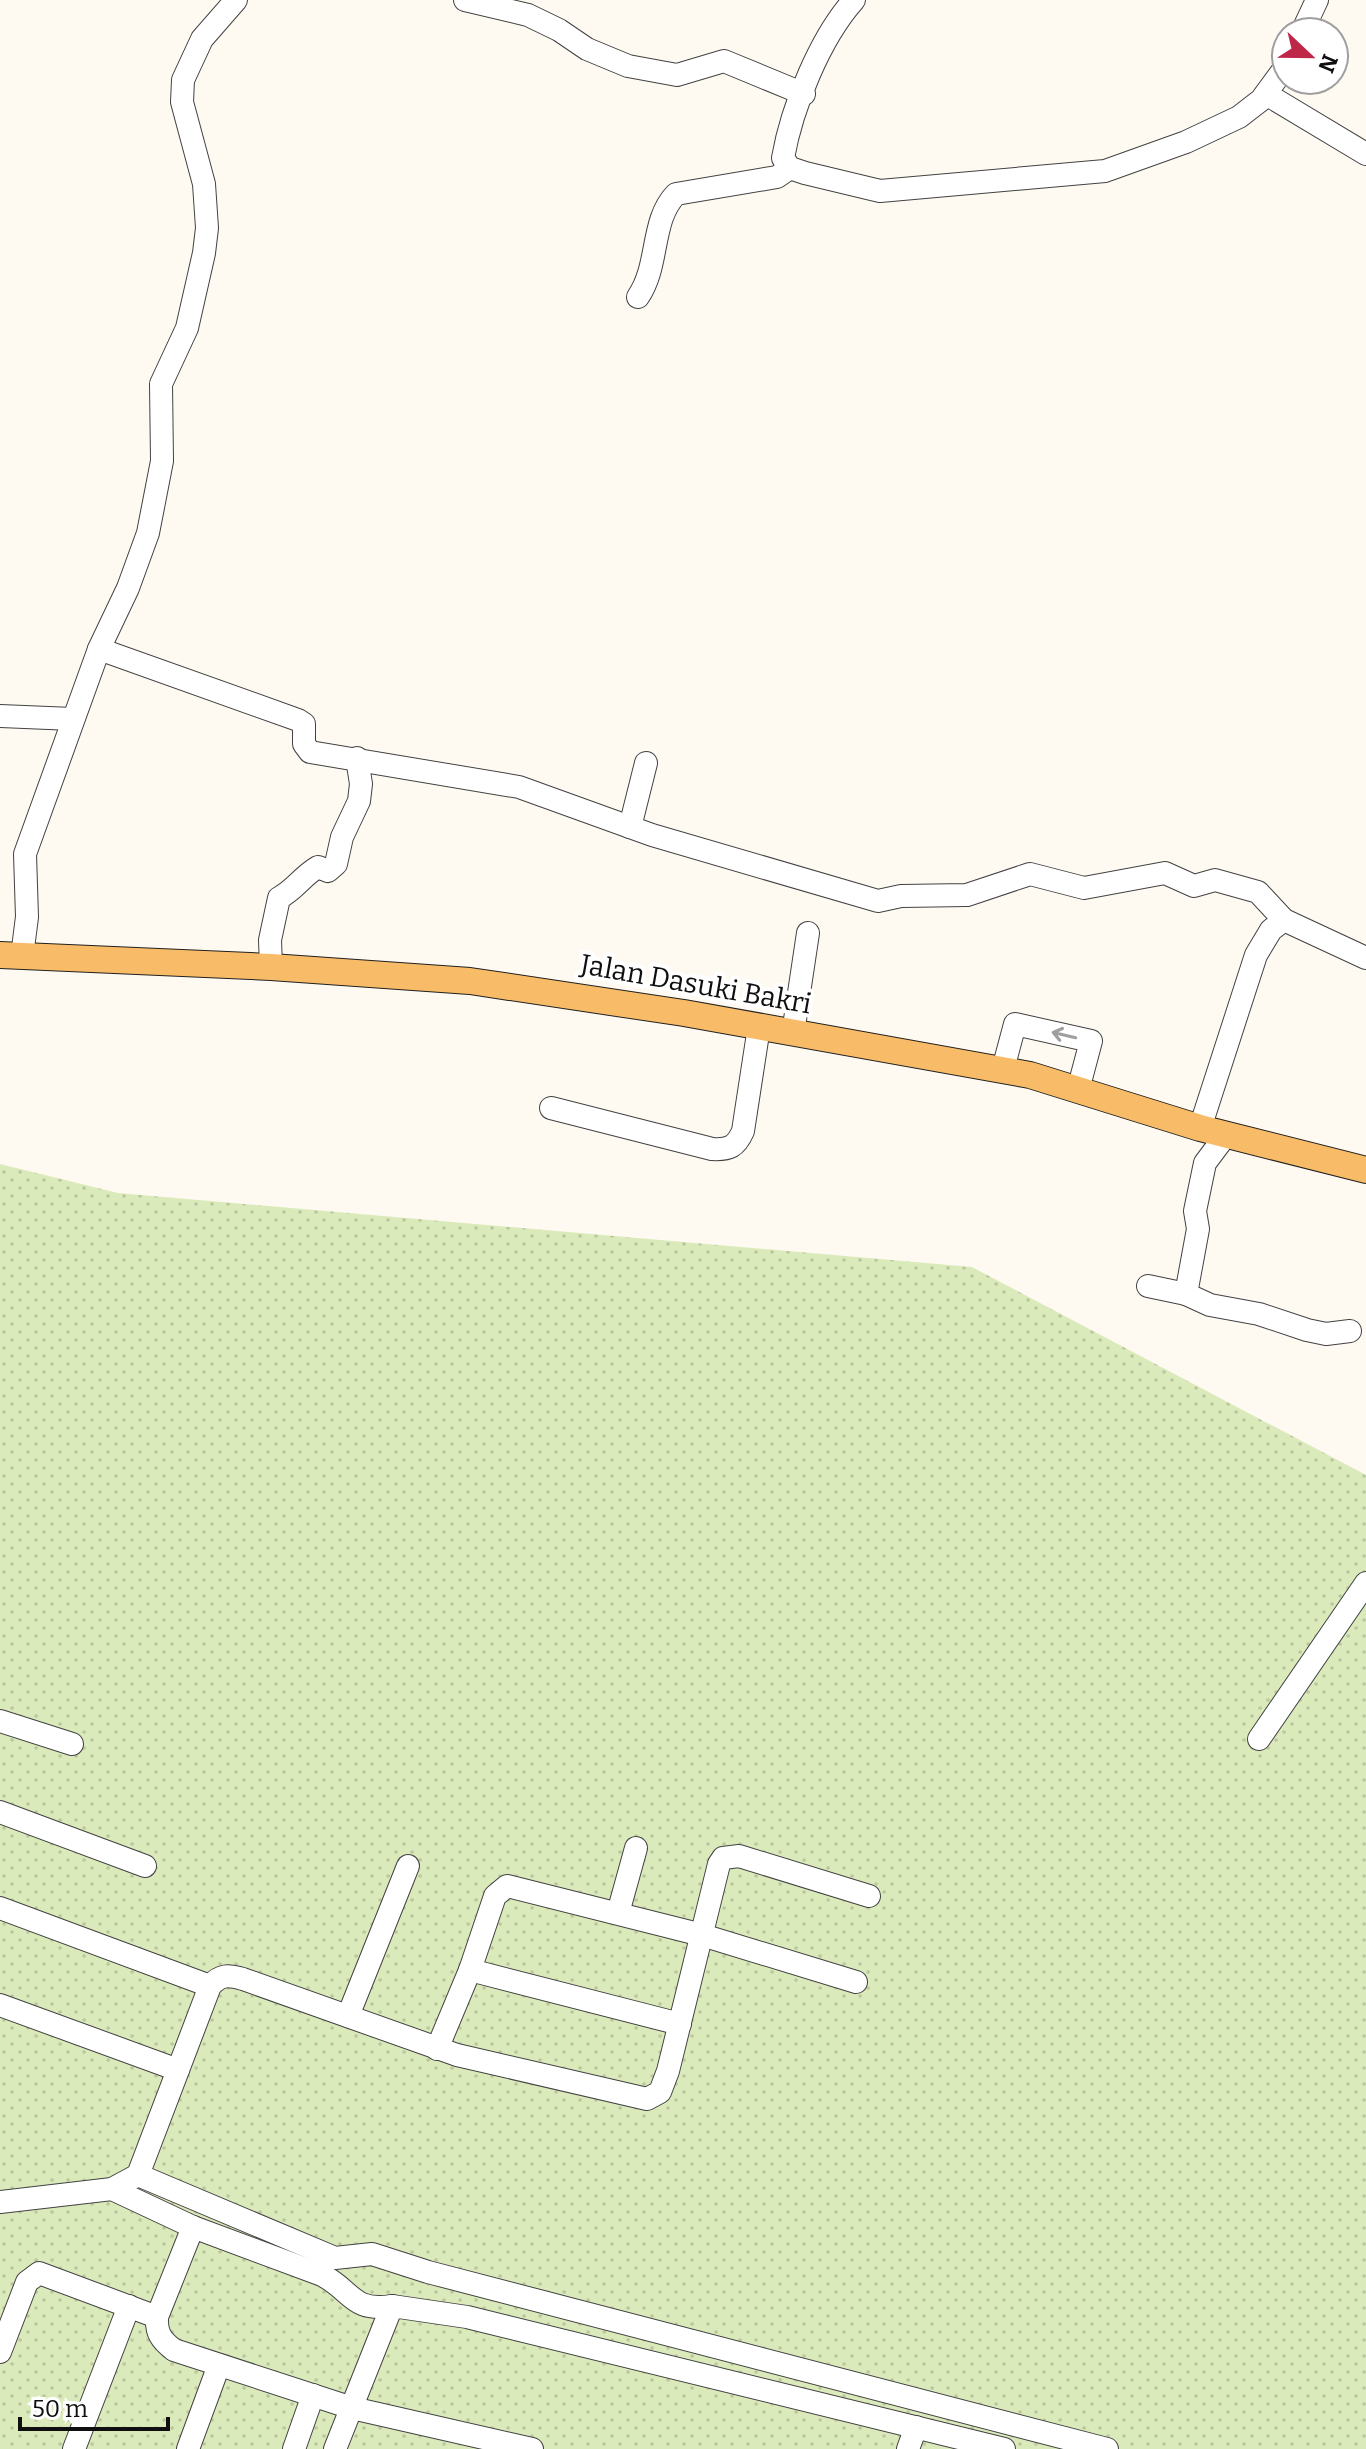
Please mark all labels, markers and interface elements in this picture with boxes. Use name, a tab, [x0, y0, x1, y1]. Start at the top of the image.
north arrow	[1270, 16, 1350, 96]
text: N	[1312, 50, 1344, 76]
street label: Jalan Dasuki Bakri	[577, 947, 814, 1021]
one-way arrow	[1052, 1027, 1078, 1042]
scale bar	[20, 2381, 168, 2431]
text: 50 m	[32, 2395, 88, 2423]

